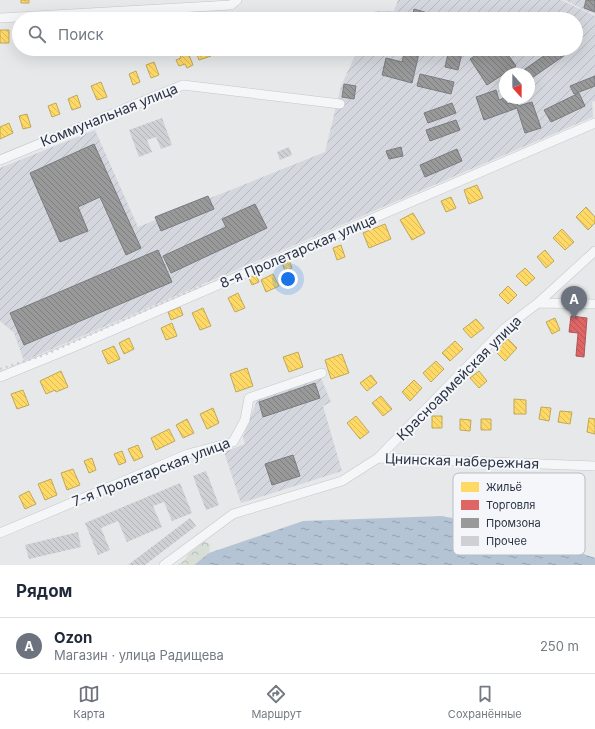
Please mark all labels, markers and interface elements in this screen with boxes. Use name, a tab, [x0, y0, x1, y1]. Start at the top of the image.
search box	[12, 12, 583, 56]
icon: search	[26, 23, 48, 45]
text: Поиск	[58, 25, 104, 44]
north arrow	[499, 68, 535, 104]
street label: Коммунальная улица	[38, 79, 180, 150]
street label: 8-я Пролетарская улица	[217, 210, 379, 291]
your location	[278, 269, 298, 289]
pin: A	[561, 286, 587, 319]
street label: Красноармейская улица	[393, 312, 525, 444]
street label: 7-я Пролетарская улица	[70, 434, 232, 509]
street label: Цнинская набережная	[385, 449, 539, 472]
legend	[453, 473, 585, 555]
text: Жильё	[486, 480, 522, 494]
text: Торговля	[486, 498, 535, 512]
text: Промзона	[486, 516, 541, 530]
text: Прочее	[486, 534, 527, 548]
text: Рядом	[16, 581, 72, 601]
text: Ozon	[54, 628, 92, 647]
text: A	[24, 638, 34, 654]
text: 250 m	[540, 638, 579, 654]
text: Магазин · улица Радищева	[54, 647, 224, 663]
tab: Карта	[73, 683, 105, 721]
tab: Маршрут	[251, 683, 301, 721]
tab: Сохранённые	[448, 683, 522, 721]

